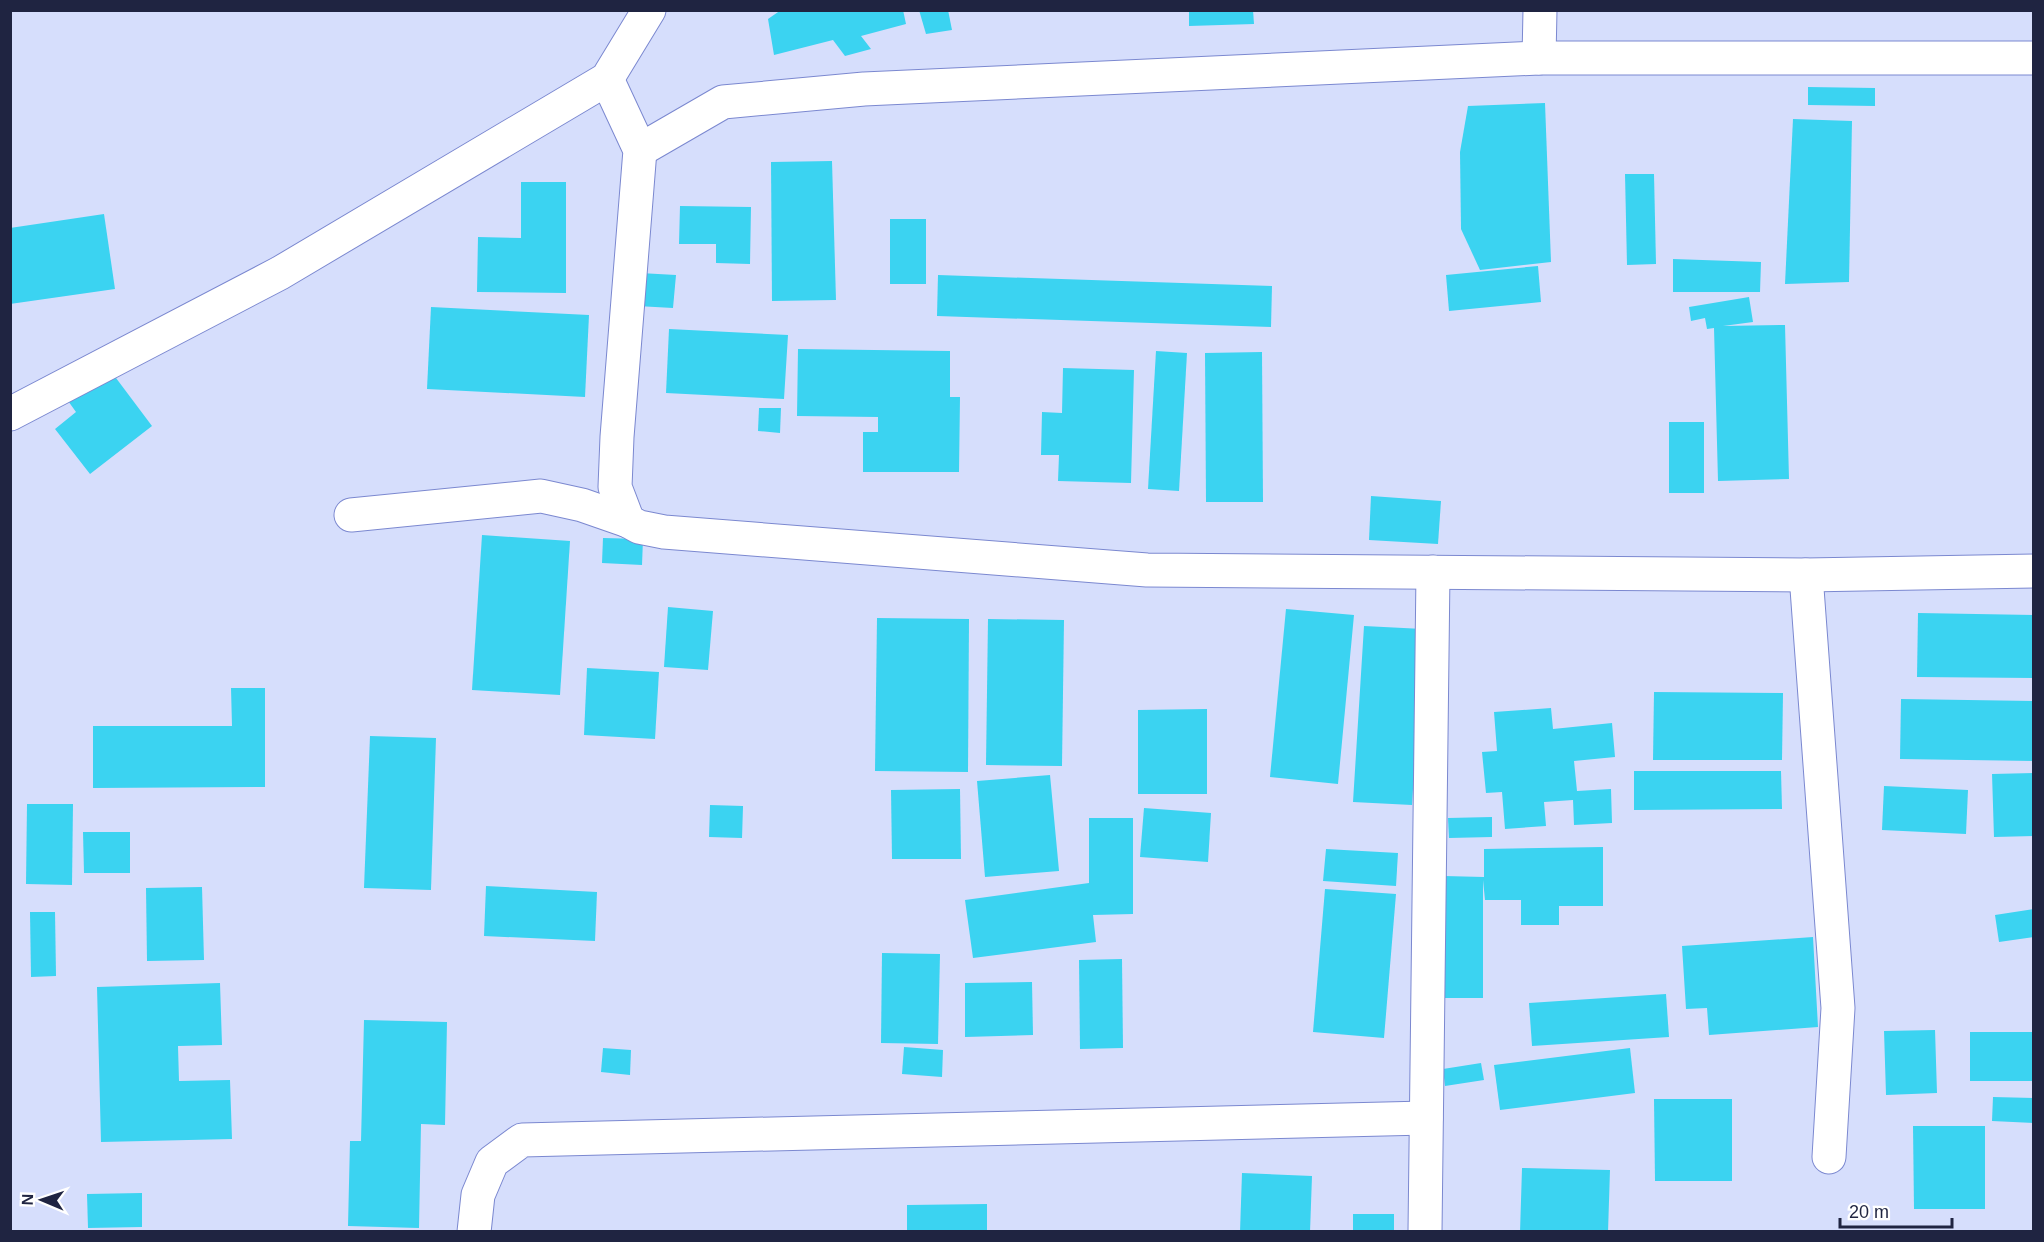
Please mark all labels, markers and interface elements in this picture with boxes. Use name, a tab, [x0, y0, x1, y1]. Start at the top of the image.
north arrow	[12, 1170, 72, 1230]
scale bar	[1840, 1191, 1952, 1229]
text: N	[19, 1193, 36, 1206]
text: 20 m	[1849, 1202, 1889, 1222]

